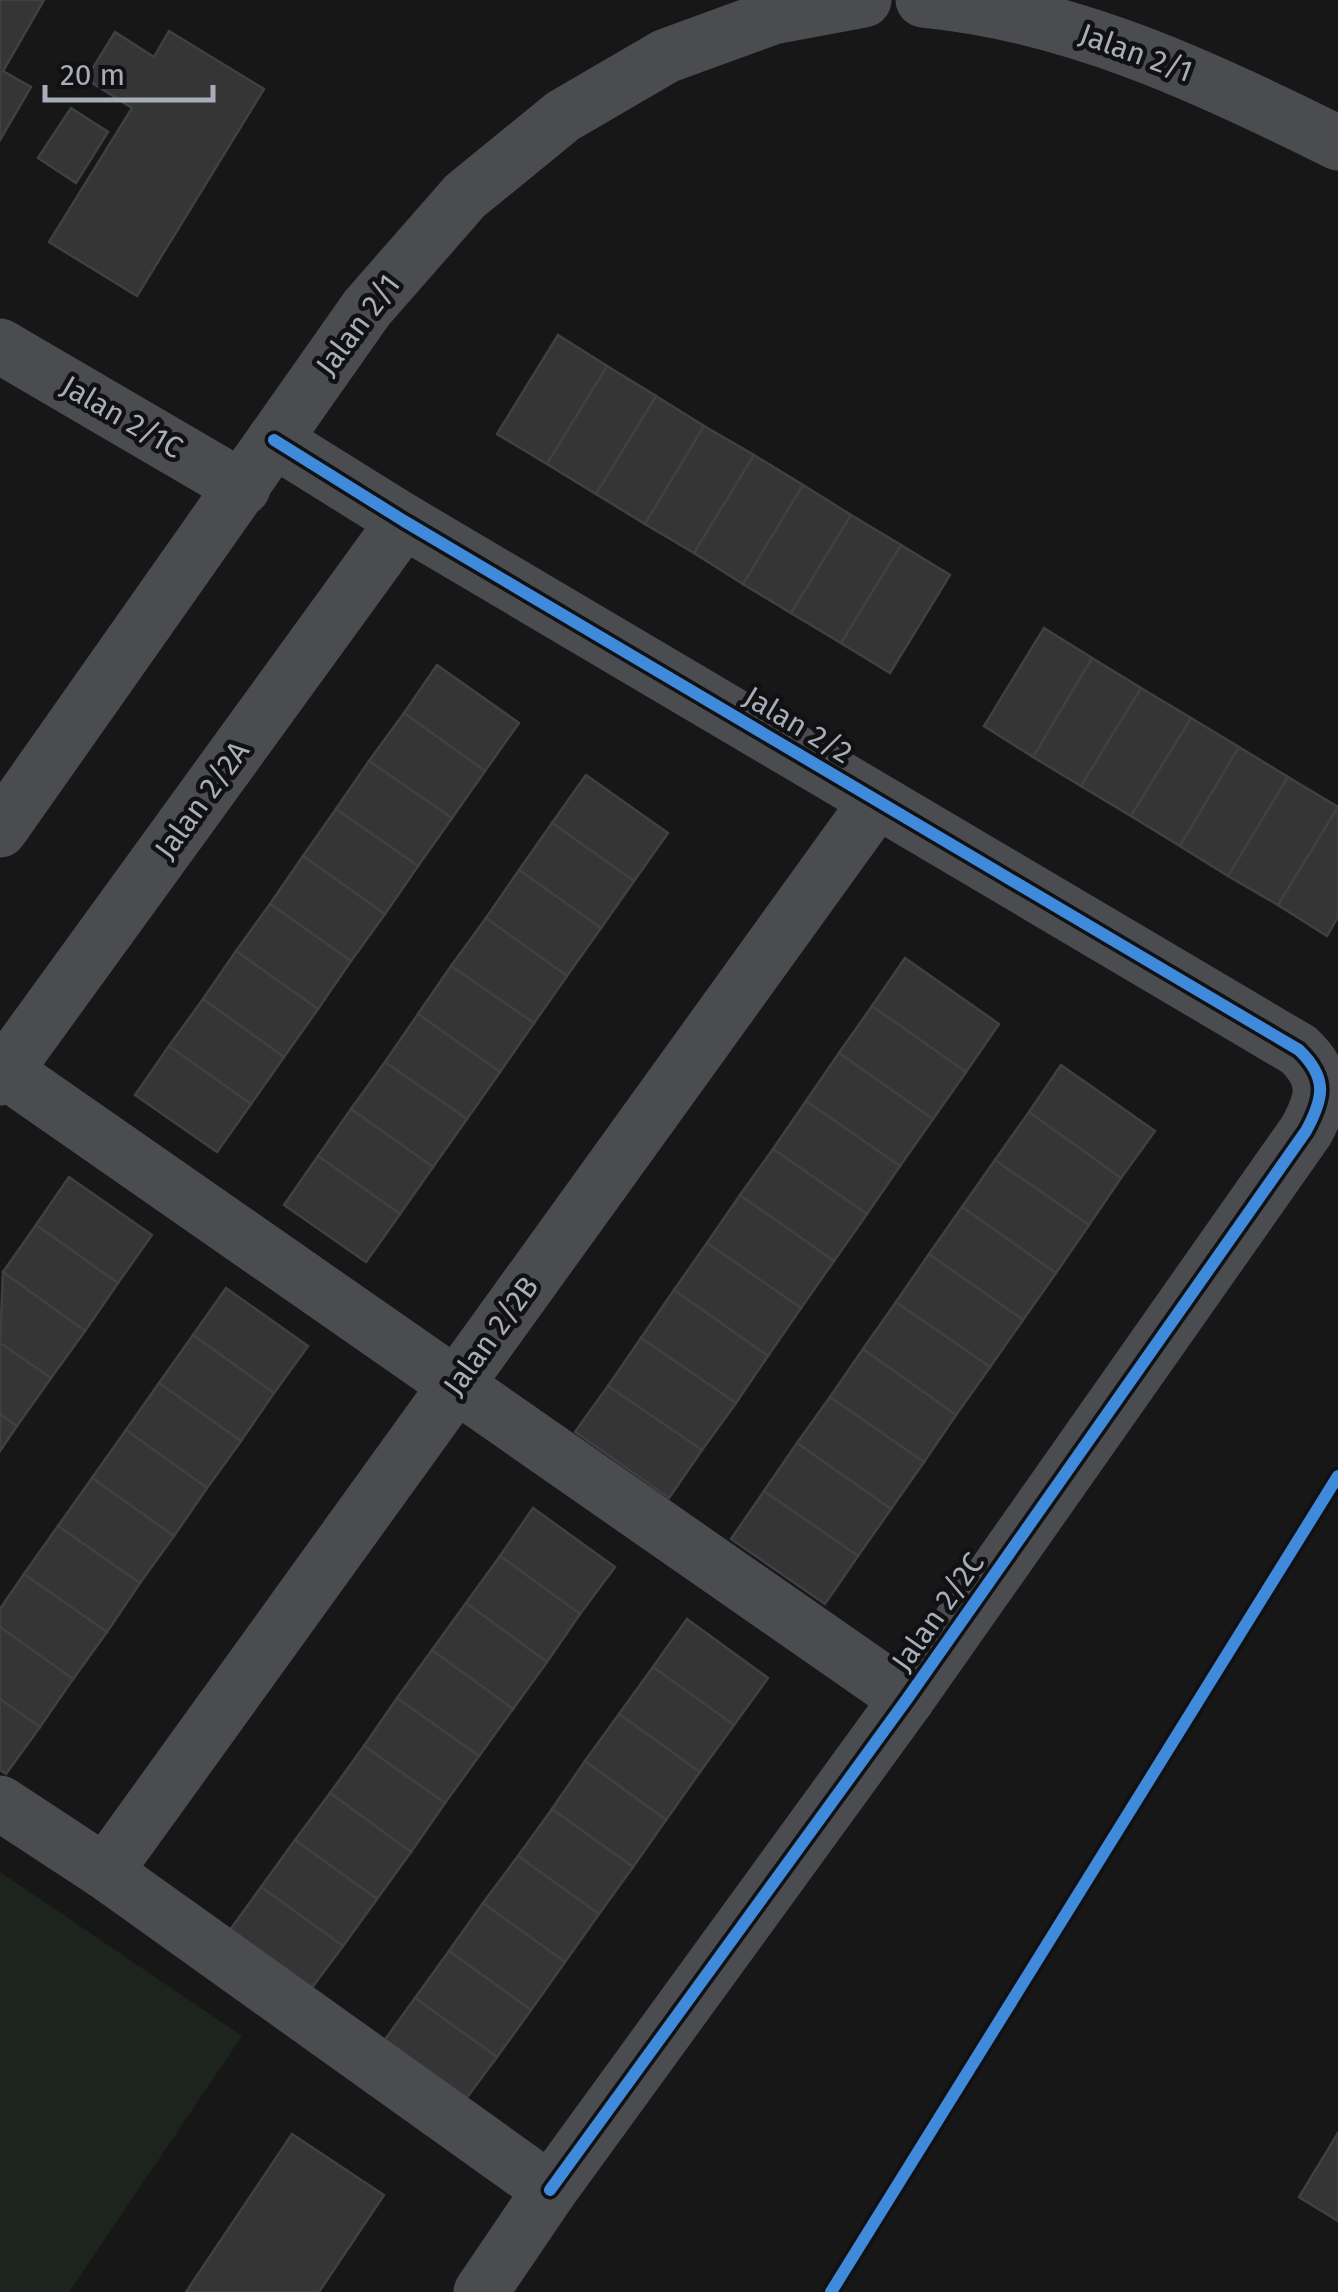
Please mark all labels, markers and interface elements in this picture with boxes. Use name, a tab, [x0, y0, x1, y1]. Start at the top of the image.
street label: Jalan 2/1	[1075, 16, 1197, 90]
scale bar	[45, 40, 212, 102]
text: 20 m	[60, 57, 125, 93]
street label: Jalan 2/1	[308, 267, 408, 383]
street label: Jalan 2/1C	[55, 368, 189, 466]
street label: Jalan 2/2	[737, 679, 859, 771]
street label: Jalan 2/2A	[147, 733, 257, 866]
street label: Jalan 2/2B	[436, 1270, 546, 1402]
street label: Jalan 2/2C	[884, 1546, 992, 1678]

